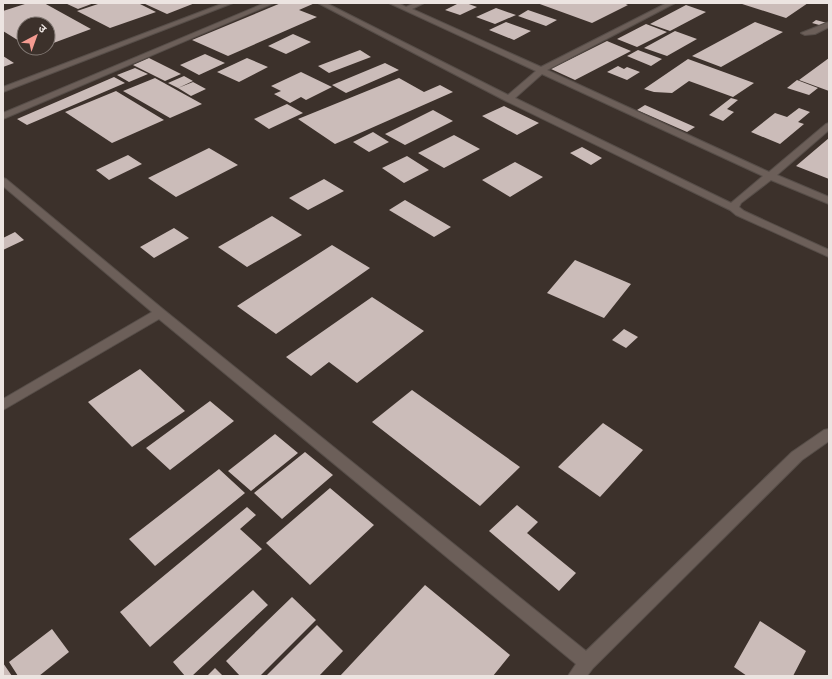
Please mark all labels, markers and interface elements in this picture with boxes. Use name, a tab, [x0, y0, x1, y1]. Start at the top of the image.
north arrow	[16, 16, 56, 56]
text: उ	[36, 22, 49, 36]

